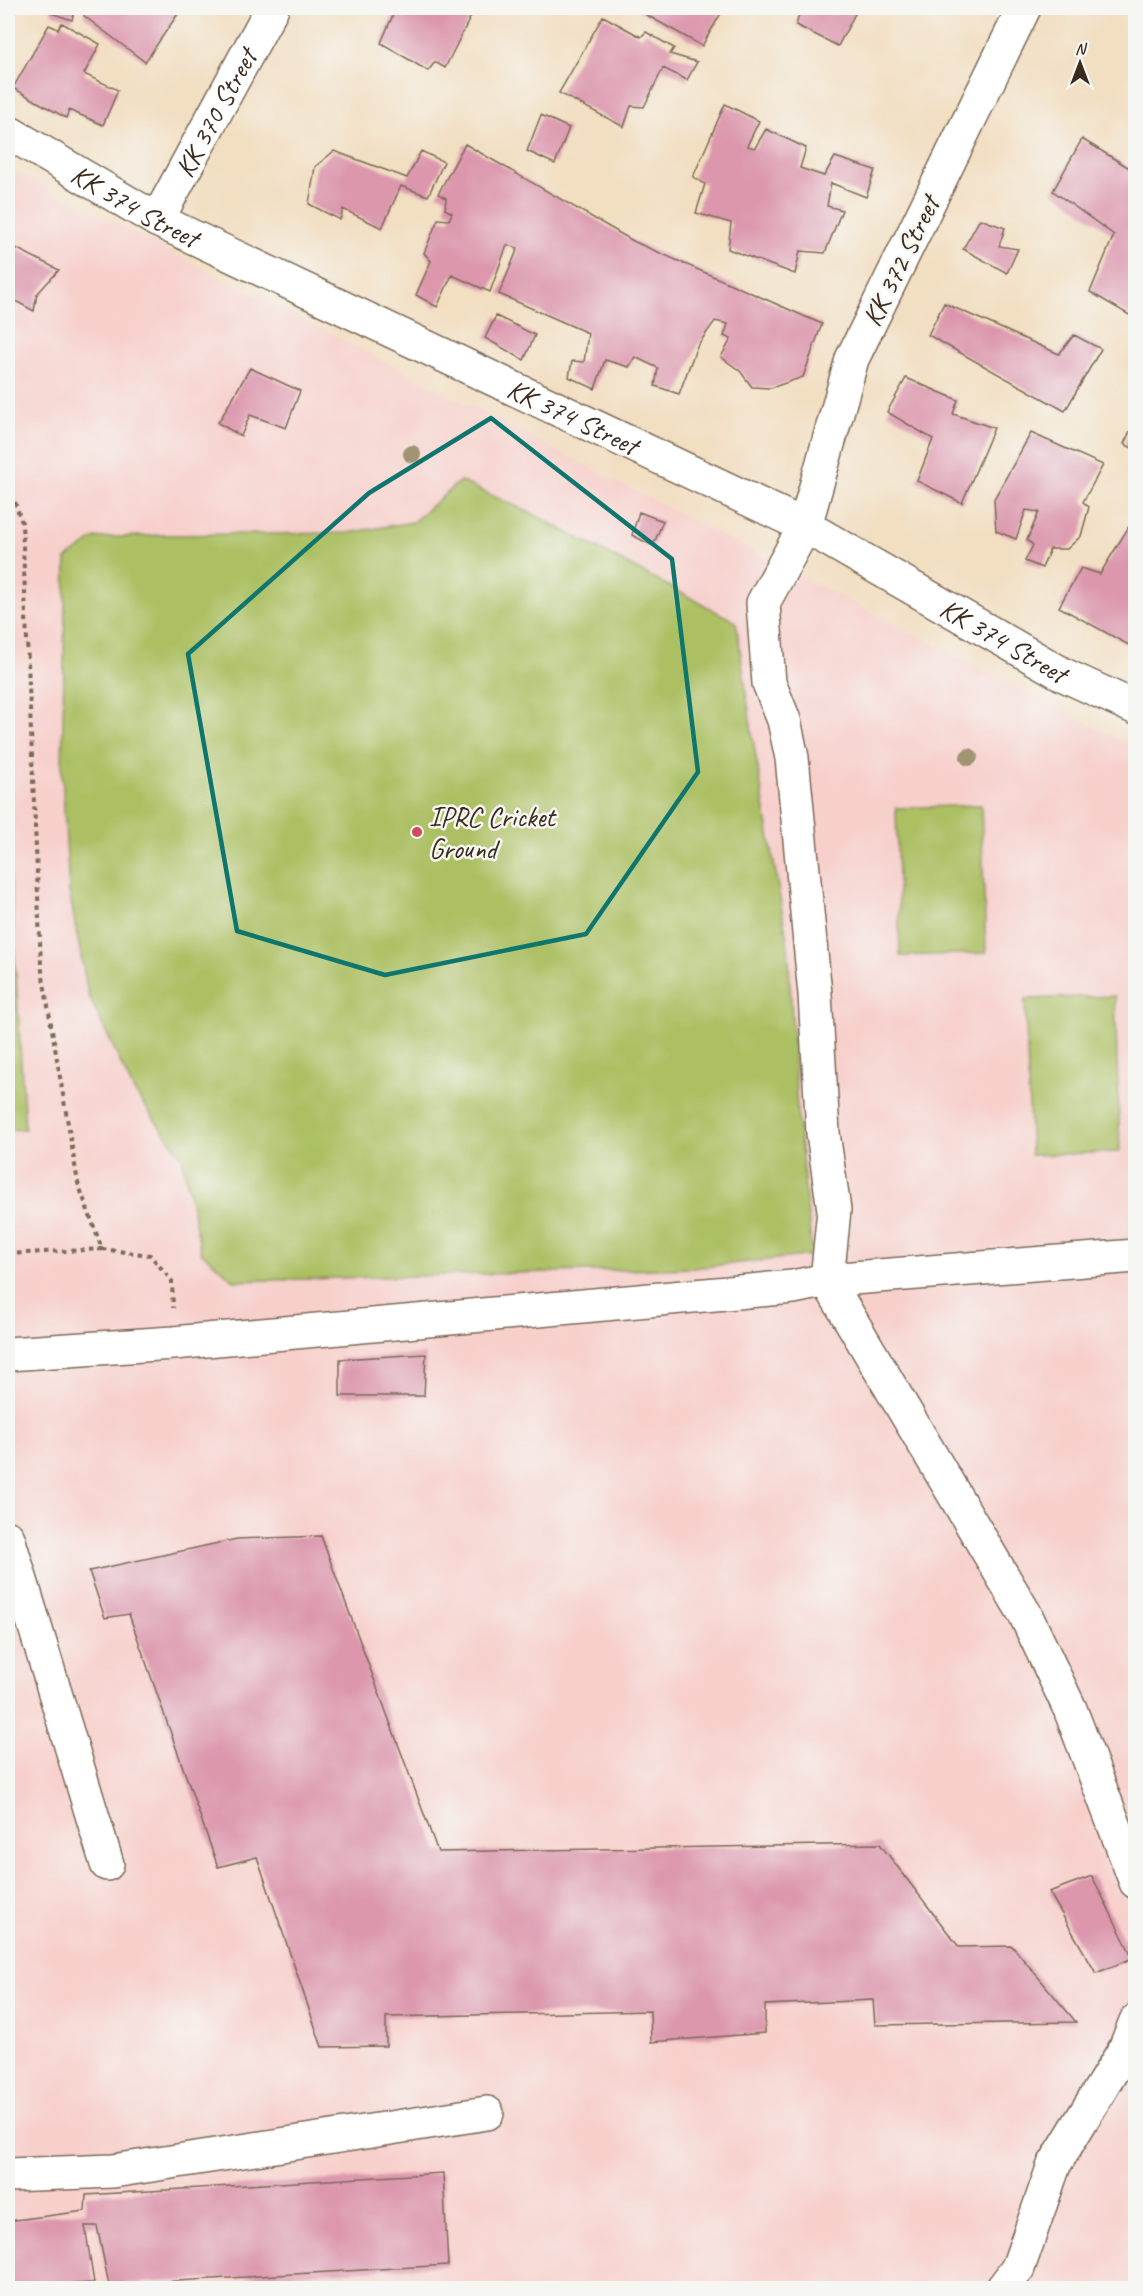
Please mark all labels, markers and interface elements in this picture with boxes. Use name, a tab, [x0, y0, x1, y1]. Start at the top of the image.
north arrow	[1050, 33, 1110, 93]
text: N	[1075, 39, 1088, 59]
street label: KK 370 Street	[167, 40, 266, 183]
street label: KK 374 Street	[65, 156, 207, 257]
street label: KK 372 Street	[854, 187, 949, 332]
street label: KK 374 Street	[502, 371, 647, 464]
street label: KK 374 Street	[934, 591, 1076, 693]
place label: IPRC Cricket Ground	[429, 799, 557, 866]
marker: IPRC Cricket Ground	[410, 825, 424, 839]

